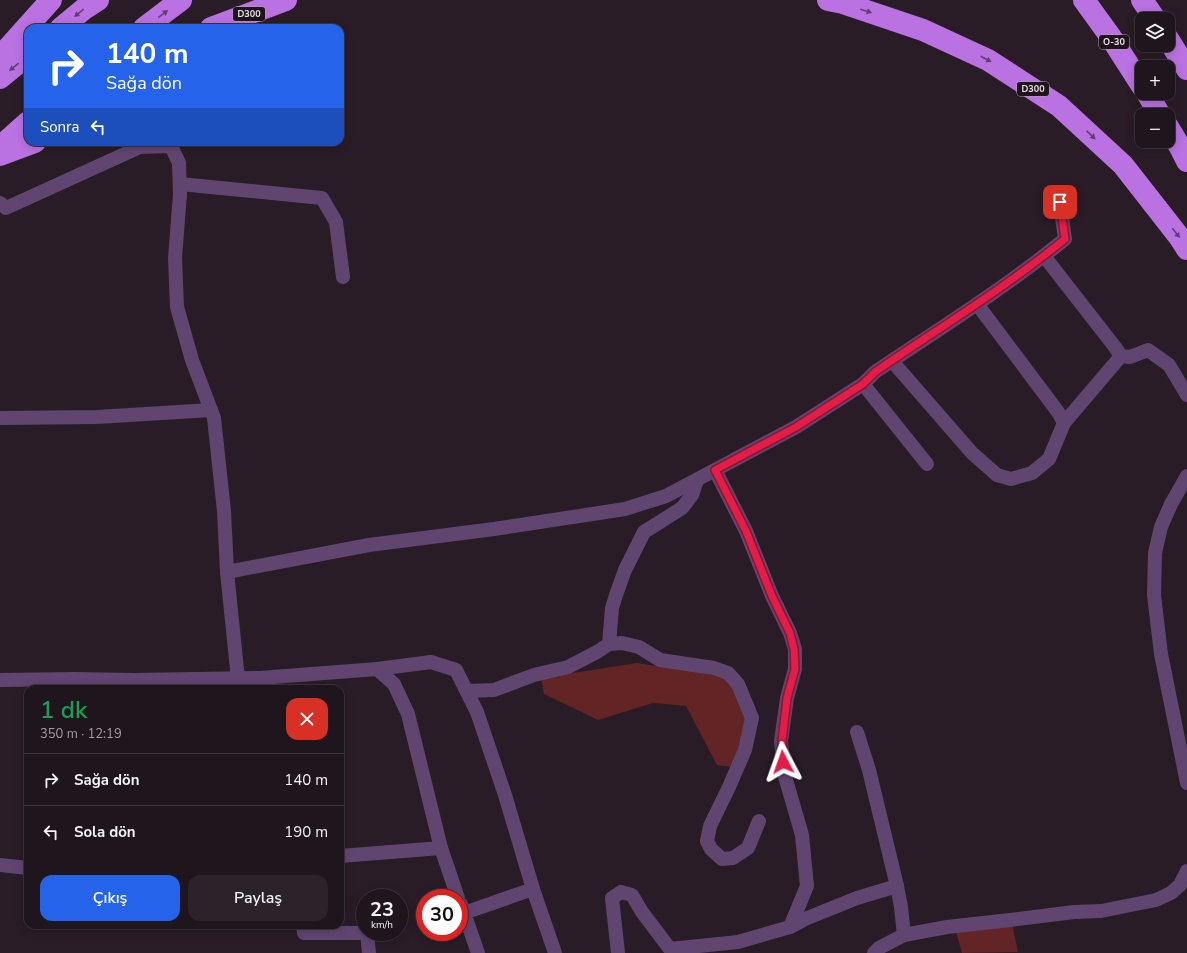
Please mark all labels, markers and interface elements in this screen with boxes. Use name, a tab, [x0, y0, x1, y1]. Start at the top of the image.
road number: D300	[233, 7, 265, 21]
one-way arrow	[860, 8, 872, 14]
one-way arrow	[74, 9, 85, 18]
one-way arrow	[157, 10, 168, 18]
map controls	[1135, 12, 1175, 148]
button: layers	[1135, 12, 1175, 52]
text: 140 m	[106, 35, 189, 73]
road number: O-30	[1099, 35, 1129, 49]
icon: right	[40, 40, 92, 92]
one-way arrow	[980, 56, 992, 63]
button: +	[1135, 60, 1175, 100]
one-way arrow	[9, 62, 19, 71]
text: Sağa dön	[106, 71, 182, 95]
road number: D300	[1017, 82, 1049, 96]
button: −	[1135, 108, 1175, 148]
icon: left	[87, 116, 109, 138]
text: Sonra	[40, 117, 79, 137]
one-way arrow	[1086, 131, 1096, 140]
pin	[1043, 185, 1077, 219]
icon: arrive	[1049, 191, 1071, 213]
one-way arrow	[1172, 227, 1181, 238]
text: 1 dk	[40, 694, 87, 726]
button: close	[286, 698, 328, 740]
text: 350 m · 12:19	[40, 725, 122, 743]
position arrow	[762, 741, 804, 783]
icon: right	[40, 769, 62, 791]
text: Sağa dön	[74, 770, 139, 790]
text: 140 m	[284, 770, 328, 790]
icon: left	[40, 821, 62, 843]
text: Sola dön	[74, 822, 136, 842]
text: 190 m	[284, 822, 328, 842]
button: Çıkış	[40, 875, 180, 921]
button: Paylaş	[188, 875, 328, 921]
speed limit sign: 30	[416, 889, 468, 941]
text: 23	[370, 896, 394, 923]
text: km/h	[371, 918, 393, 932]

